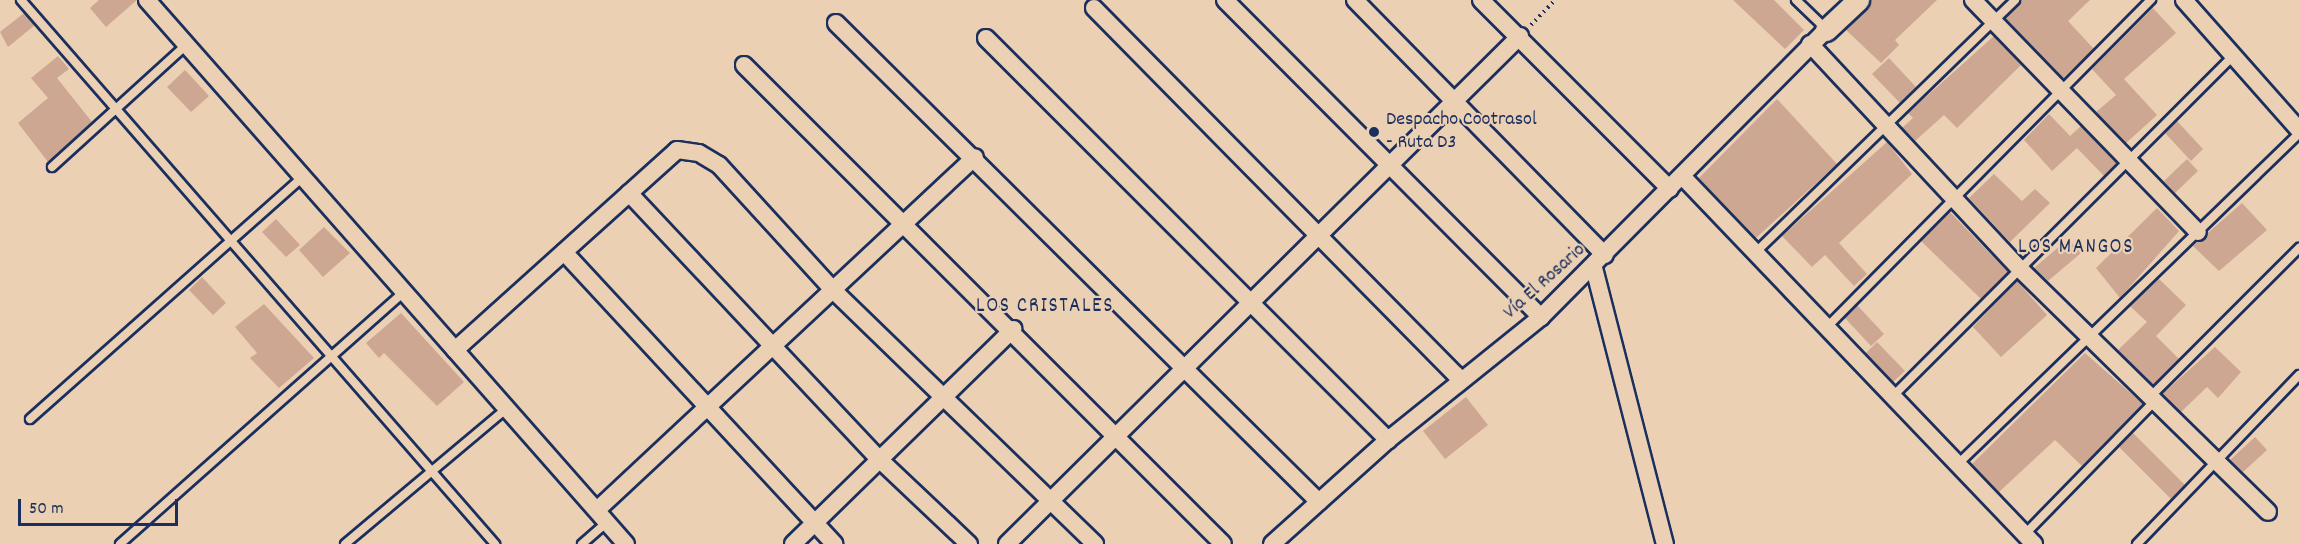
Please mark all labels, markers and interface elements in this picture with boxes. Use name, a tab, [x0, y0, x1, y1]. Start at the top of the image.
place label: Despacho Cootrasol - Ruta D3	[1386, 108, 1537, 155]
marker: Despacho Cootrasol - Ruta D3	[1367, 125, 1381, 139]
district label: LOS MANGOS	[2018, 235, 2134, 261]
street label: Vía El Rosario	[1499, 239, 1591, 325]
district label: LOS CRISTALES	[976, 294, 1114, 320]
scale bar	[21, 487, 182, 525]
text: 50 m	[29, 497, 64, 522]

